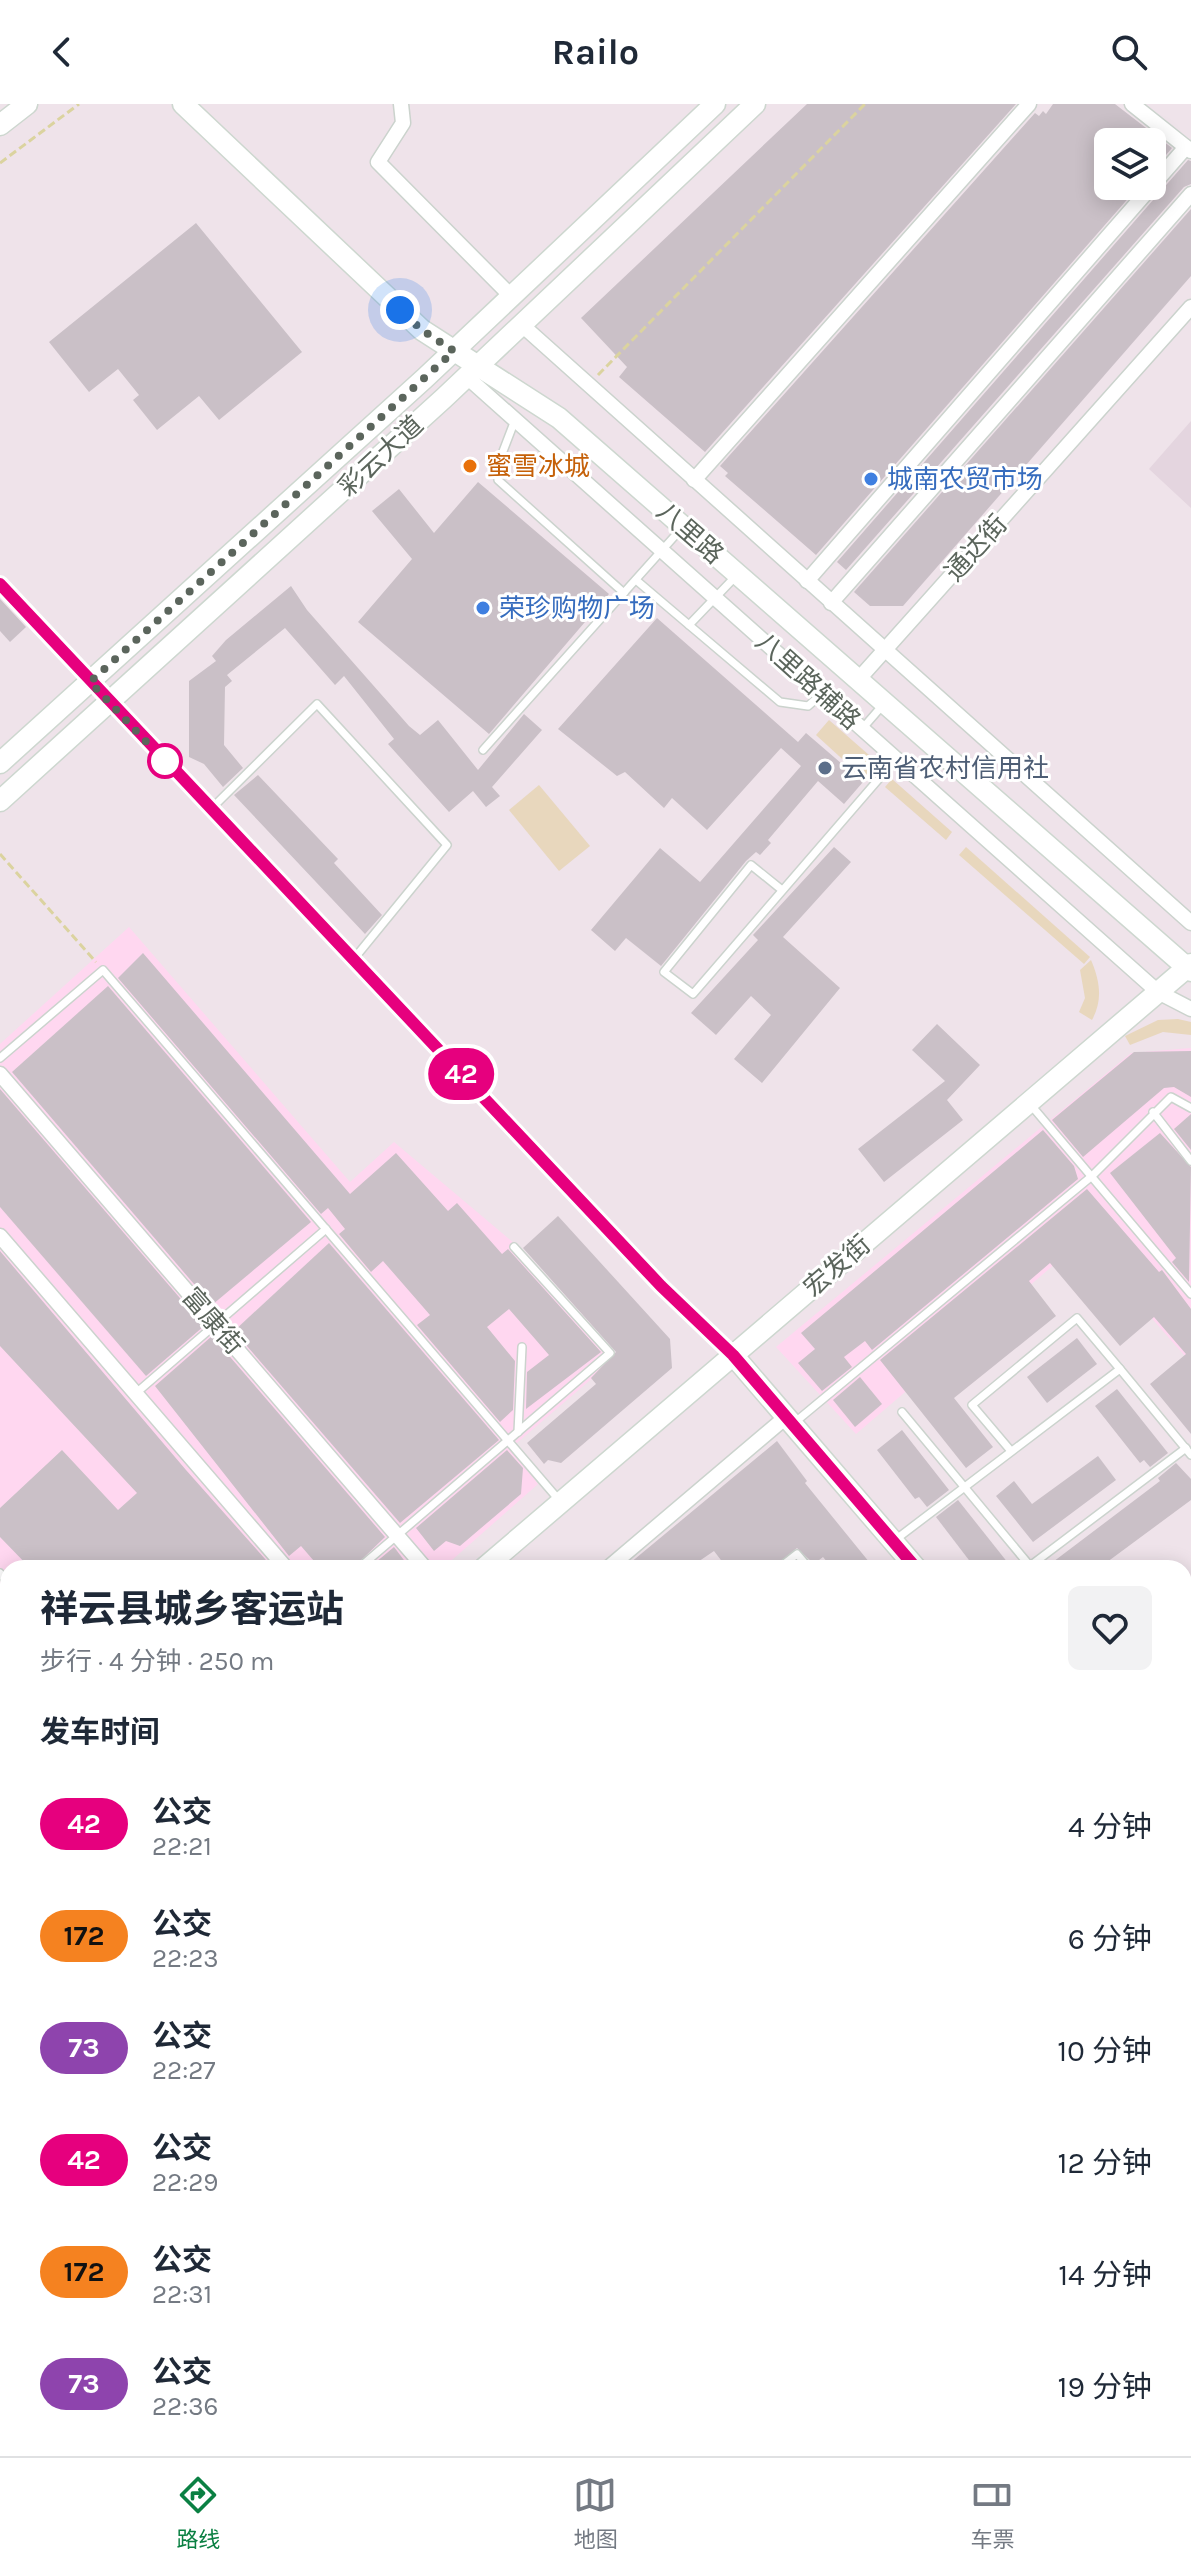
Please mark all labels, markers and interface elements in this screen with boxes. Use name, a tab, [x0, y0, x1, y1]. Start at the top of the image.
icon: back	[40, 30, 84, 74]
icon: search	[1107, 30, 1151, 74]
text: Railo	[552, 31, 639, 73]
map controls	[1094, 128, 1166, 200]
button: layers	[1094, 128, 1166, 200]
your location	[380, 290, 420, 330]
street label: 彩云大道	[332, 409, 430, 503]
place label: 蜜雪冰城	[486, 451, 590, 482]
marker: 蜜雪冰城	[461, 457, 479, 475]
place label: 城南农贸市场	[887, 464, 1043, 495]
marker: 城南农贸市场	[862, 470, 880, 488]
street label: 八里路	[650, 496, 730, 570]
street label: 通达街	[938, 509, 1014, 587]
place label: 荣珍购物广场	[499, 593, 655, 624]
marker: 荣珍购物广场	[474, 599, 492, 617]
street label: 八里路辅路	[749, 626, 867, 736]
unlabelled marker	[148, 744, 182, 778]
place label: 云南省农村信用社	[841, 753, 1049, 784]
marker: 云南省农村信用社	[816, 759, 834, 777]
line badge: 42	[425, 1048, 497, 1100]
text: 42	[444, 1057, 478, 1090]
street label: 宏发街	[797, 1229, 877, 1303]
street label: 富康街	[176, 1281, 250, 1361]
button: heart	[1068, 1586, 1152, 1670]
text: 祥云县城乡客运站	[40, 1587, 344, 1632]
text: 步行 · 4 分钟 · 250 m	[40, 1646, 274, 1677]
text: 发车时间	[40, 1714, 160, 1750]
text: 公交	[152, 1794, 212, 1830]
text: 42	[67, 1807, 101, 1840]
text: 4 分钟	[1068, 1809, 1152, 1845]
text: 22:21	[152, 1831, 212, 1862]
text: 公交	[152, 1906, 212, 1942]
text: 172	[64, 1919, 104, 1952]
text: 6 分钟	[1068, 1921, 1152, 1957]
text: 22:23	[152, 1943, 219, 1974]
text: 公交	[152, 2018, 212, 2054]
text: 73	[68, 2031, 100, 2064]
text: 10 分钟	[1057, 2033, 1152, 2069]
text: 22:27	[152, 2055, 215, 2086]
text: 公交	[152, 2130, 212, 2166]
text: 42	[67, 2143, 101, 2176]
text: 12 分钟	[1058, 2145, 1152, 2181]
text: 22:29	[152, 2167, 218, 2198]
text: 公交	[152, 2242, 212, 2278]
text: 172	[64, 2255, 104, 2288]
text: 14 分钟	[1058, 2257, 1152, 2293]
text: 22:31	[152, 2279, 212, 2310]
text: 公交	[152, 2354, 212, 2390]
text: 73	[68, 2367, 100, 2400]
text: 19 分钟	[1058, 2369, 1152, 2405]
text: 22:36	[152, 2391, 218, 2422]
tab: 路线	[176, 2473, 221, 2553]
tab: 地图	[573, 2473, 618, 2553]
tab: 车票	[970, 2473, 1015, 2553]

